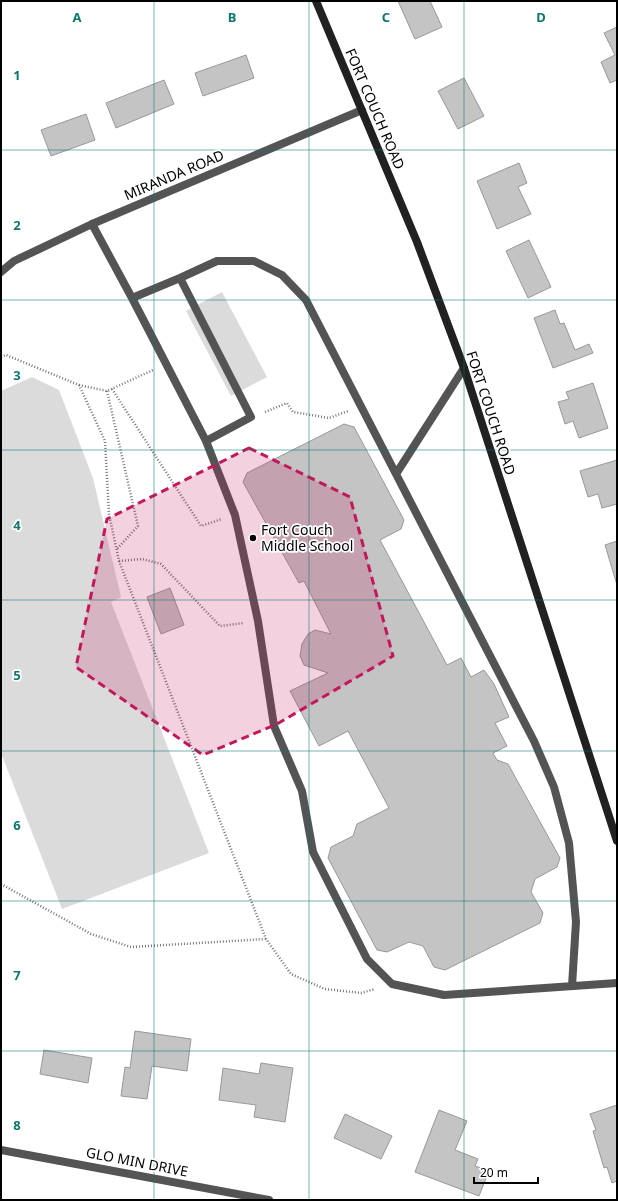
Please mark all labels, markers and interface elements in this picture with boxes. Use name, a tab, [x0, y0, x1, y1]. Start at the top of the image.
text: A	[73, 8, 82, 26]
text: B	[228, 8, 236, 26]
text: C	[382, 8, 390, 26]
text: D	[536, 8, 546, 26]
street label: FORT COUCH ROAD	[341, 46, 409, 172]
text: 1	[13, 66, 21, 84]
street label: MIRANDA ROAD	[121, 145, 227, 204]
text: 2	[13, 216, 21, 234]
street label: FORT COUCH ROAD	[462, 348, 521, 477]
text: 3	[13, 366, 21, 384]
text: 4	[13, 516, 21, 534]
place label: Fort Couch Middle School	[261, 520, 353, 555]
marker: Fort Couch Middle School	[248, 533, 258, 543]
text: 5	[13, 666, 21, 684]
text: 6	[13, 816, 21, 834]
text: 7	[13, 966, 21, 984]
text: 8	[13, 1116, 21, 1134]
street label: GLO MIN DRIVE	[85, 1142, 190, 1181]
scale bar	[474, 1159, 538, 1185]
text: 20 m	[480, 1164, 508, 1181]

